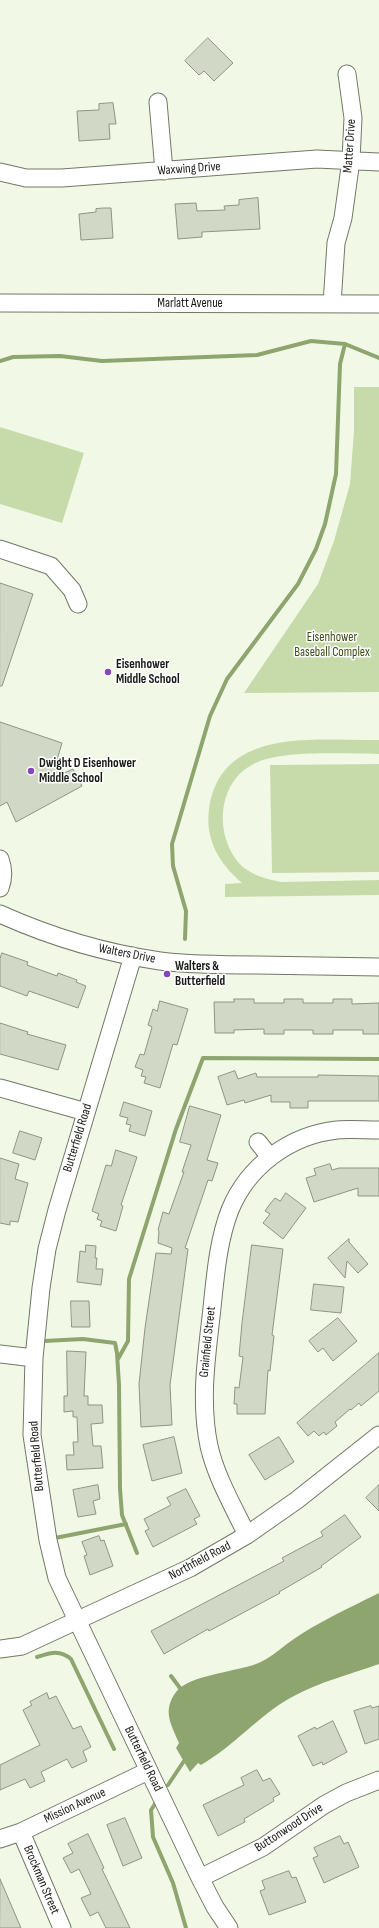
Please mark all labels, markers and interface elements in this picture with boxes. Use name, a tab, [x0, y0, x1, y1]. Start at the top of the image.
street label: Matter Drive	[340, 118, 360, 174]
street label: Waxwing Drive	[157, 159, 221, 179]
street label: Marlatt Avenue	[157, 296, 223, 312]
park label: Eisenhower Baseball Complex	[294, 630, 370, 661]
place label: Eisenhower Middle School	[116, 657, 180, 688]
marker: Eisenhower Middle School	[103, 667, 113, 677]
place label: Dwight D Eisenhower Middle School	[39, 756, 136, 787]
marker: Dwight D Eisenhower Middle School	[26, 766, 36, 776]
street label: Walters Drive	[97, 941, 157, 967]
place label: Walters & Butterfield	[175, 959, 225, 990]
marker: Walters & Butterfield	[162, 969, 172, 979]
street label: Butterfield Road	[60, 1102, 96, 1174]
street label: Grainfield Street	[197, 1306, 219, 1378]
street label: Butterfield Road	[26, 1420, 48, 1492]
street label: Northfield Road	[166, 1538, 234, 1584]
street label: Butterfield Road	[121, 1724, 165, 1794]
street label: Mission Avenue	[42, 1785, 108, 1827]
street label: Buttonwood Drive	[252, 1800, 326, 1856]
street label: Brockman Street	[20, 1843, 62, 1917]

